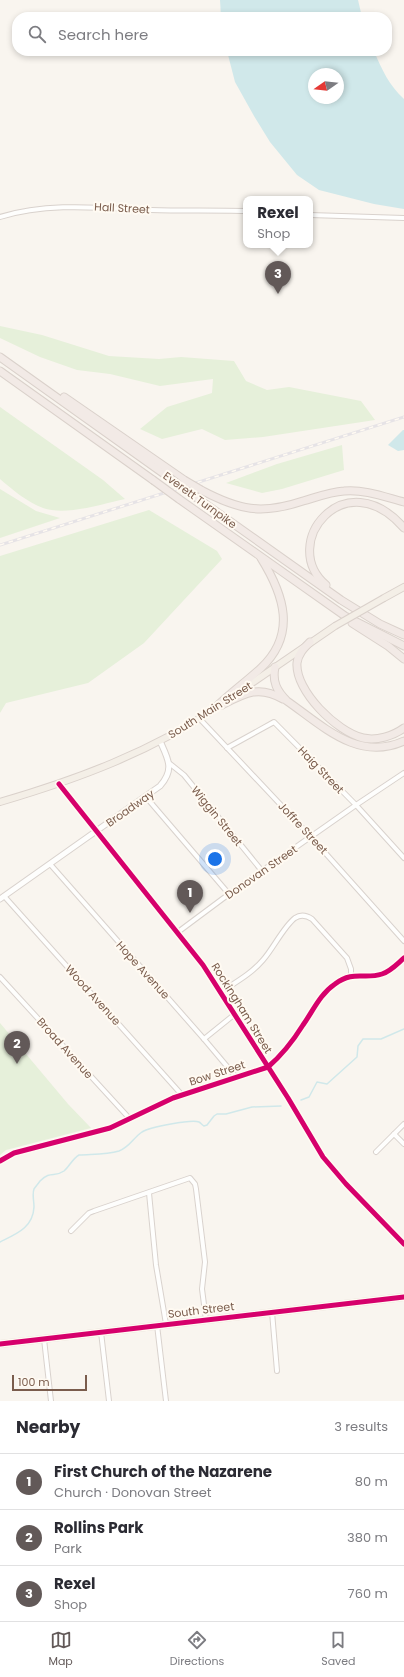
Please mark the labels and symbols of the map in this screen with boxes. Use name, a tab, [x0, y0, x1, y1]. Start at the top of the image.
north arrow	[308, 68, 344, 104]
street label: Hall Street	[94, 199, 150, 217]
pin: 3	[265, 261, 291, 294]
street label: Everett Turnpike	[160, 468, 240, 532]
street label: South Main Street	[165, 678, 255, 742]
street label: Haig Street	[294, 743, 348, 797]
street label: Wiggin Street	[188, 783, 246, 849]
street label: Broadway	[103, 785, 158, 830]
street label: Joffre Street	[275, 798, 331, 858]
street label: Donovan Street	[222, 841, 300, 903]
your location	[205, 849, 225, 869]
pin: 1	[177, 880, 203, 913]
street label: Hope Avenue	[113, 937, 174, 1003]
street label: Rockingham Street	[208, 960, 276, 1056]
street label: Wood Avenue	[61, 961, 125, 1029]
street label: Broad Avenue	[33, 1014, 97, 1082]
pin: 2	[4, 1031, 30, 1064]
street label: Bow Street	[187, 1056, 247, 1090]
street label: South Street	[167, 1298, 235, 1322]
scale bar	[12, 1373, 87, 1392]

